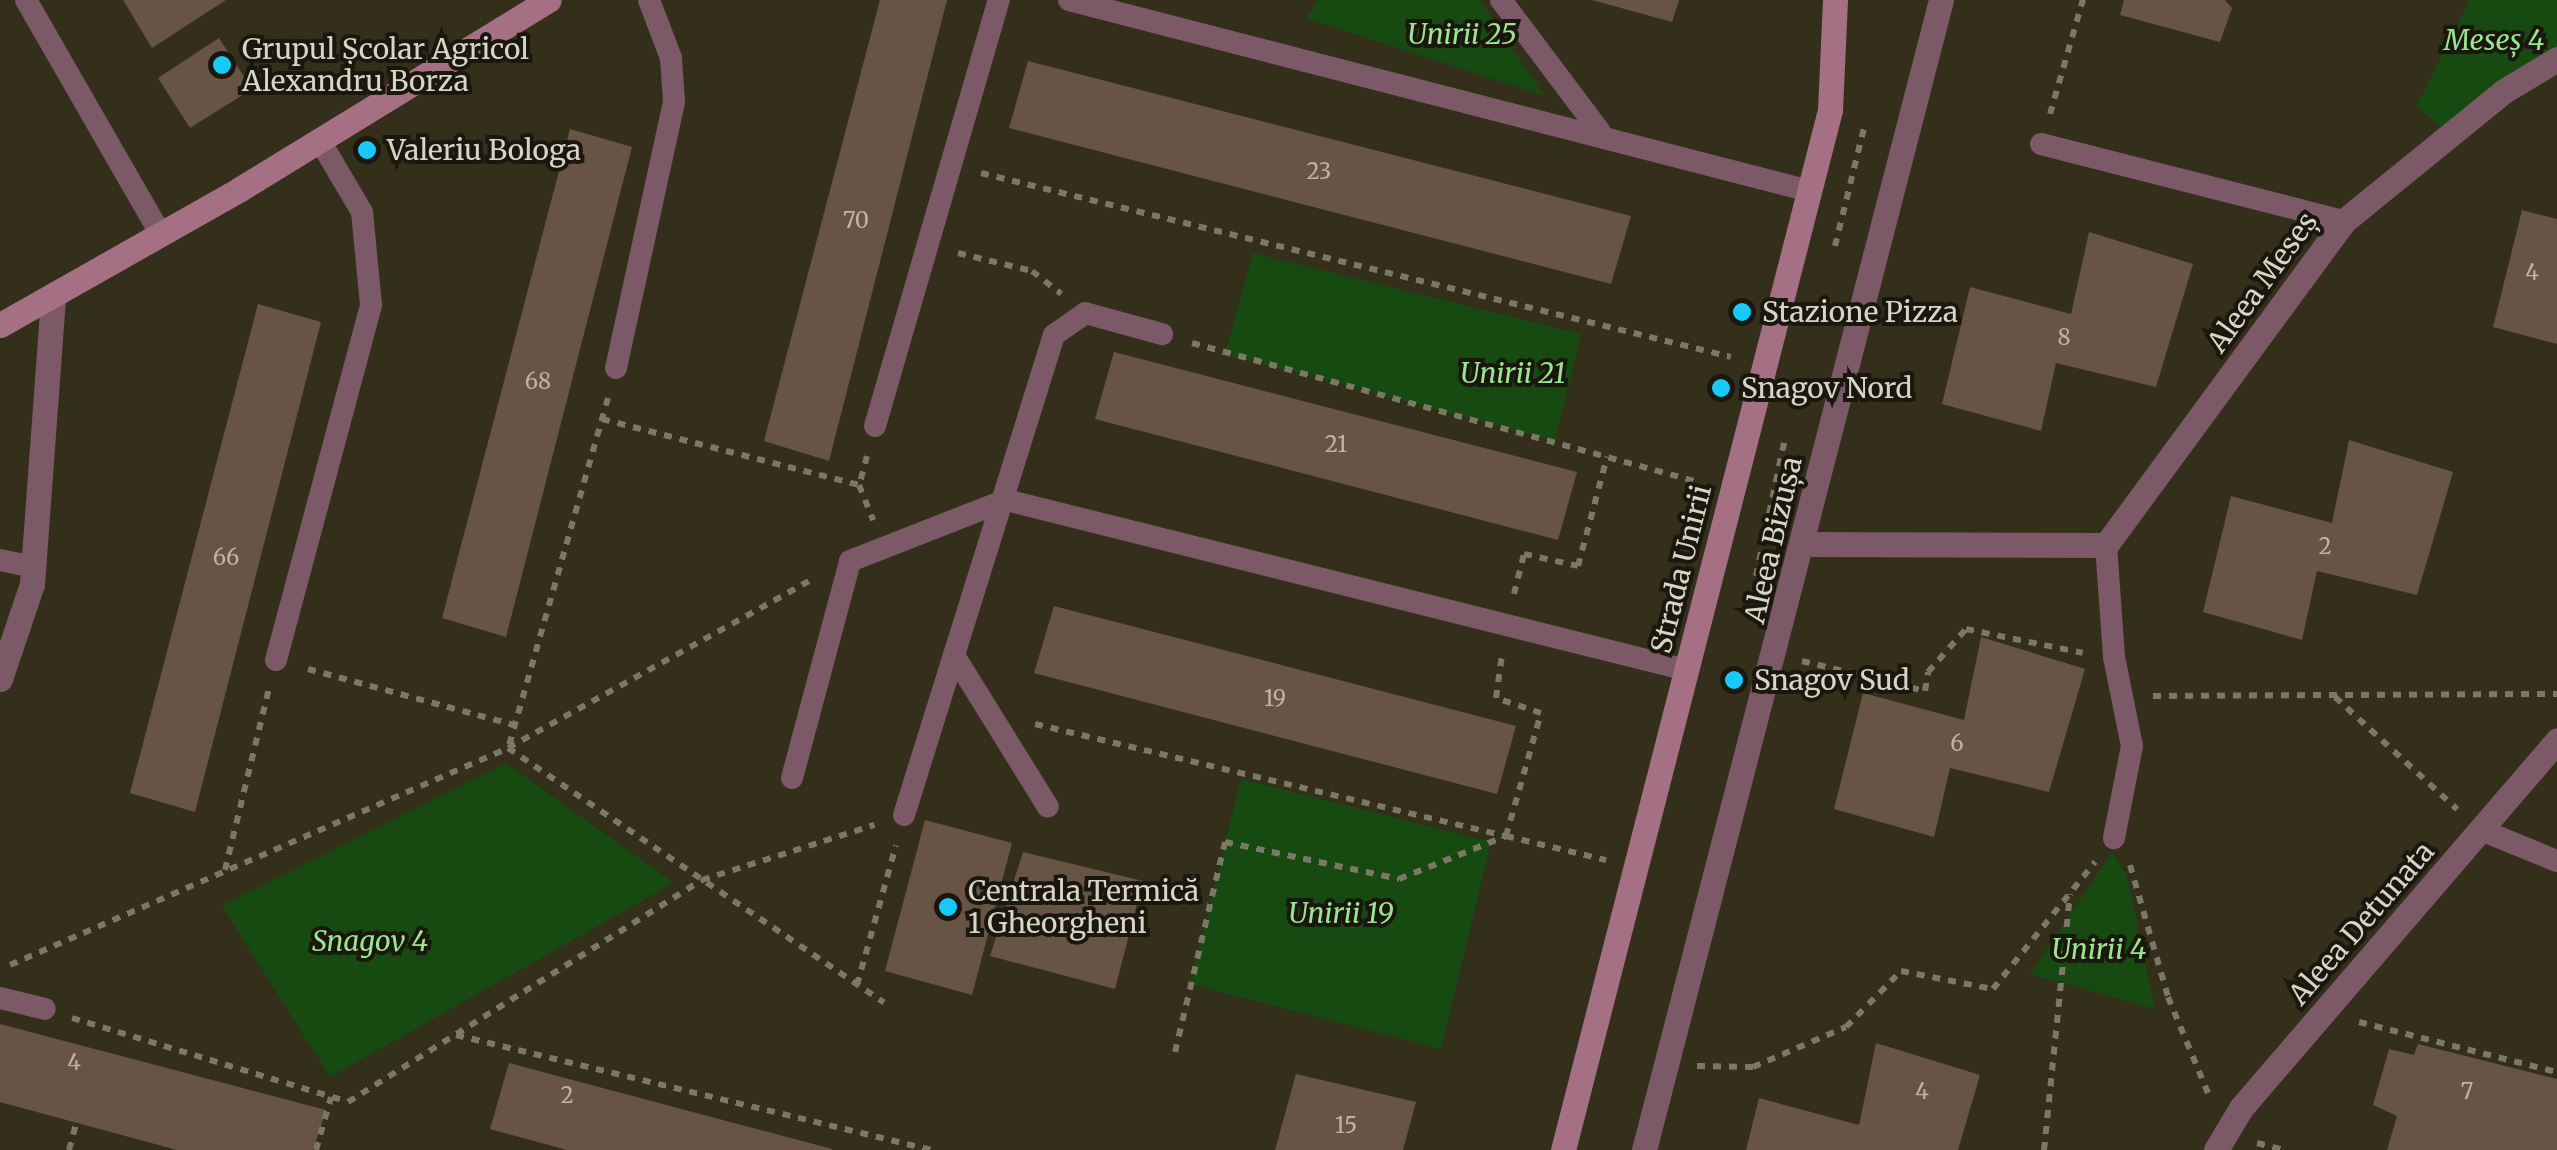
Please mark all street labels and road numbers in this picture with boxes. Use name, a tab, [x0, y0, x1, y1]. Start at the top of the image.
street label: Aleea Meseș	[2200, 205, 2324, 359]
street label: Aleea Bizușa	[1738, 453, 1808, 627]
street label: Strada Unirii	[1644, 481, 1718, 657]
street label: Aleea Detunata	[2281, 835, 2441, 1011]

